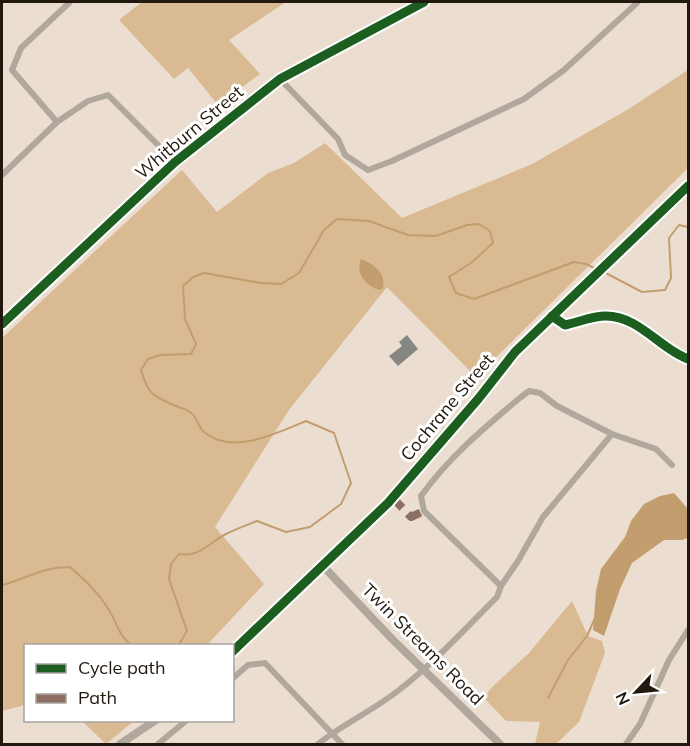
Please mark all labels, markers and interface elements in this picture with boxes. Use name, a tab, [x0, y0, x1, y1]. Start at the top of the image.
street label: Whitburn Street	[130, 80, 248, 184]
street label: Cochrane Street	[395, 348, 499, 466]
street label: Twin Streams Road	[357, 578, 489, 710]
legend	[24, 644, 234, 722]
text: Cycle path	[78, 656, 165, 679]
north arrow	[606, 662, 666, 722]
text: Path	[78, 686, 117, 709]
text: N	[611, 689, 634, 708]

